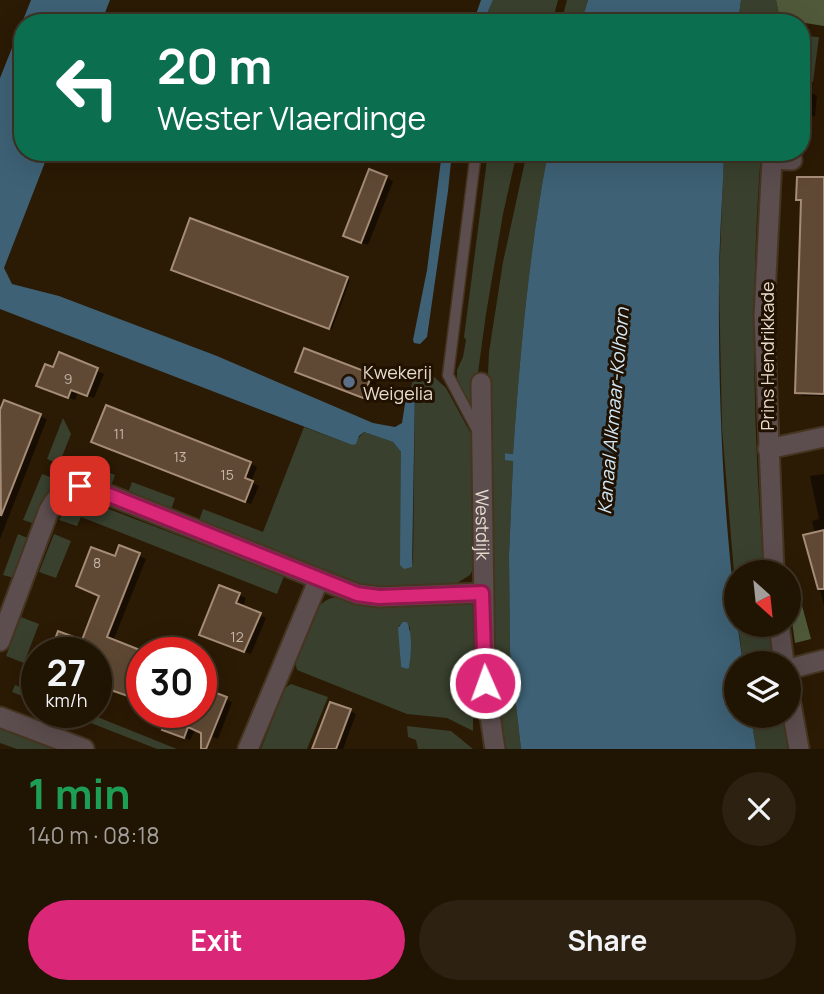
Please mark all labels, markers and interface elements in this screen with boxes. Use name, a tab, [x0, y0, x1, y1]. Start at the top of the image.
text: 20 m	[157, 32, 272, 99]
icon: left	[42, 42, 133, 133]
text: Wester Vlaerdinge	[157, 96, 426, 140]
street label: Prins Hendrikkade	[755, 282, 779, 430]
water label: Kanaal Alkmaar-Kolhorn	[591, 306, 635, 515]
place label: Kwekerij Weigelia	[363, 360, 433, 405]
house number: 9	[64, 369, 72, 388]
marker: Kwekerij Weigelia	[341, 374, 357, 390]
house number: 11	[114, 424, 124, 443]
house number: 13	[173, 447, 187, 466]
pin	[50, 456, 110, 516]
house number: 15	[220, 465, 234, 484]
icon: arrive	[61, 467, 99, 505]
street label: Westdijk	[470, 489, 495, 562]
house number: 8	[93, 553, 101, 572]
north arrow	[724, 560, 802, 637]
map controls	[724, 560, 801, 728]
house number: 12	[230, 627, 244, 646]
speed limit sign: 30	[126, 637, 217, 728]
position arrow	[448, 646, 522, 720]
text: 27	[47, 649, 86, 697]
button: layers	[724, 651, 801, 728]
text: km/h	[46, 688, 87, 712]
text: 1 min	[28, 764, 131, 822]
button: close	[722, 772, 796, 846]
text: 140 m · 08:18	[28, 819, 160, 851]
button: Exit	[28, 900, 405, 980]
button: Share	[419, 900, 796, 980]

